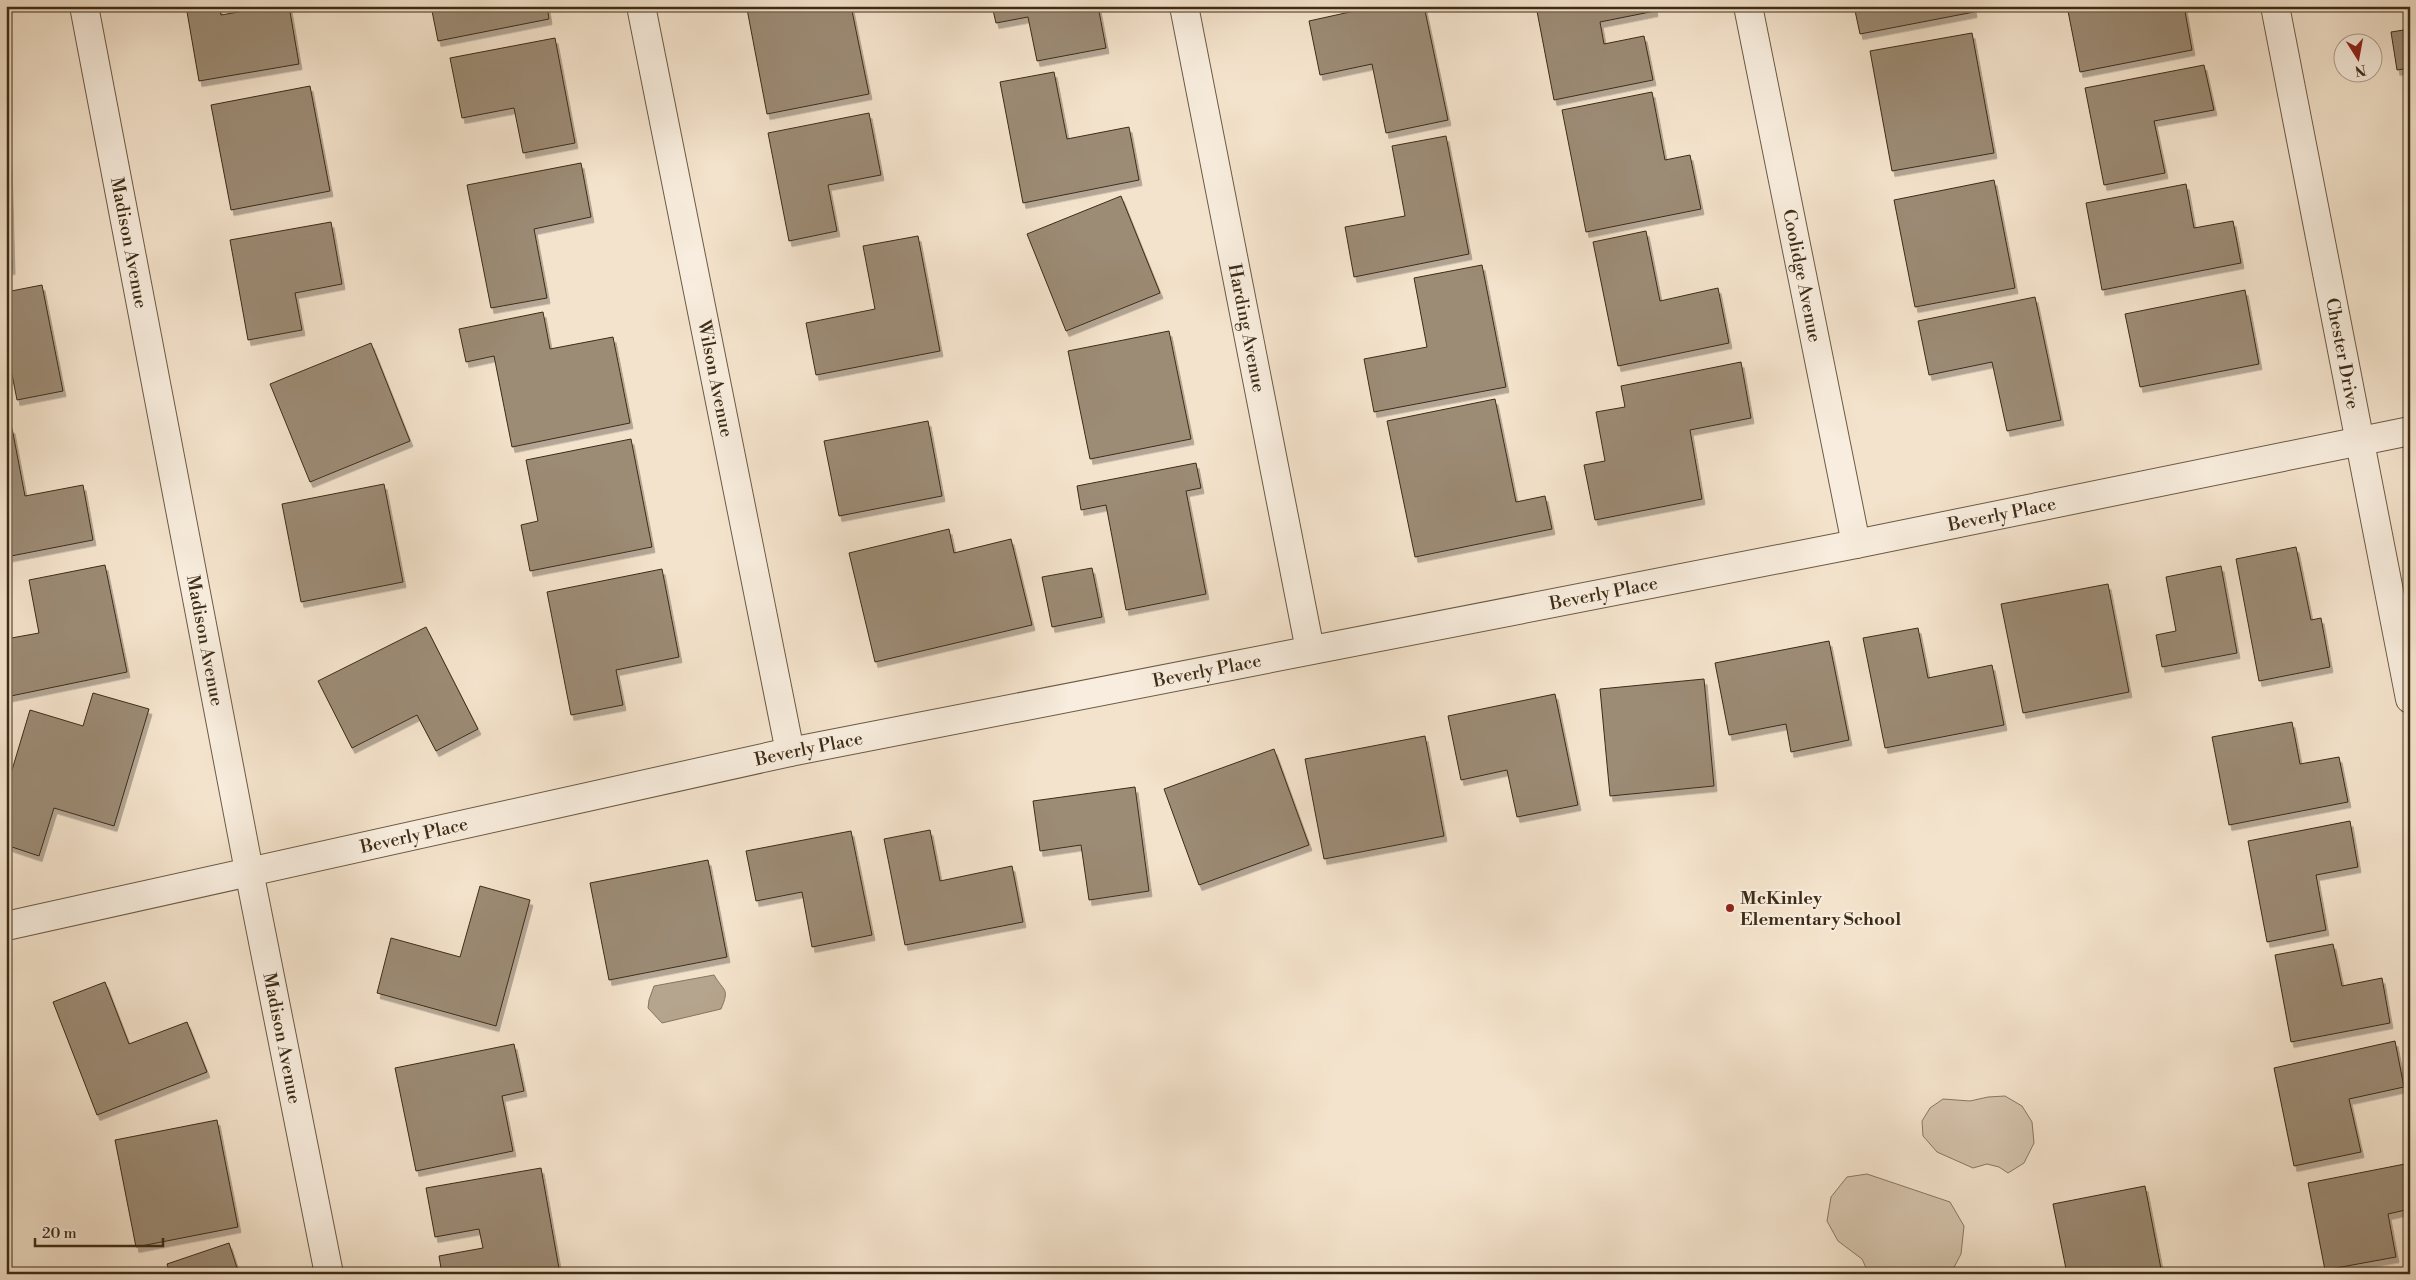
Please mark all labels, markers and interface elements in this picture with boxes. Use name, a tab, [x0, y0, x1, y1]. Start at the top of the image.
north arrow	[2334, 32, 2384, 82]
text: N	[2353, 60, 2367, 80]
street label: Madison Avenue	[105, 175, 152, 310]
street label: Coolidge Avenue	[1777, 207, 1826, 344]
street label: Harding Avenue	[1223, 262, 1270, 394]
street label: Chester Drive	[2320, 296, 2364, 411]
street label: Wilson Avenue	[692, 317, 738, 439]
street label: Beverly Place	[1945, 493, 2058, 537]
street label: Beverly Place	[1547, 572, 1660, 616]
street label: Madison Avenue	[181, 573, 228, 708]
street label: Beverly Place	[1150, 649, 1263, 693]
street label: Beverly Place	[752, 727, 865, 772]
street label: Beverly Place	[357, 813, 470, 859]
place label: McKinley Elementary School	[1740, 887, 1901, 931]
marker: McKinley Elementary School	[1724, 902, 1736, 914]
street label: Madison Avenue	[257, 971, 306, 1106]
scale bar	[35, 1215, 162, 1247]
text: 20 m	[42, 1224, 77, 1243]

